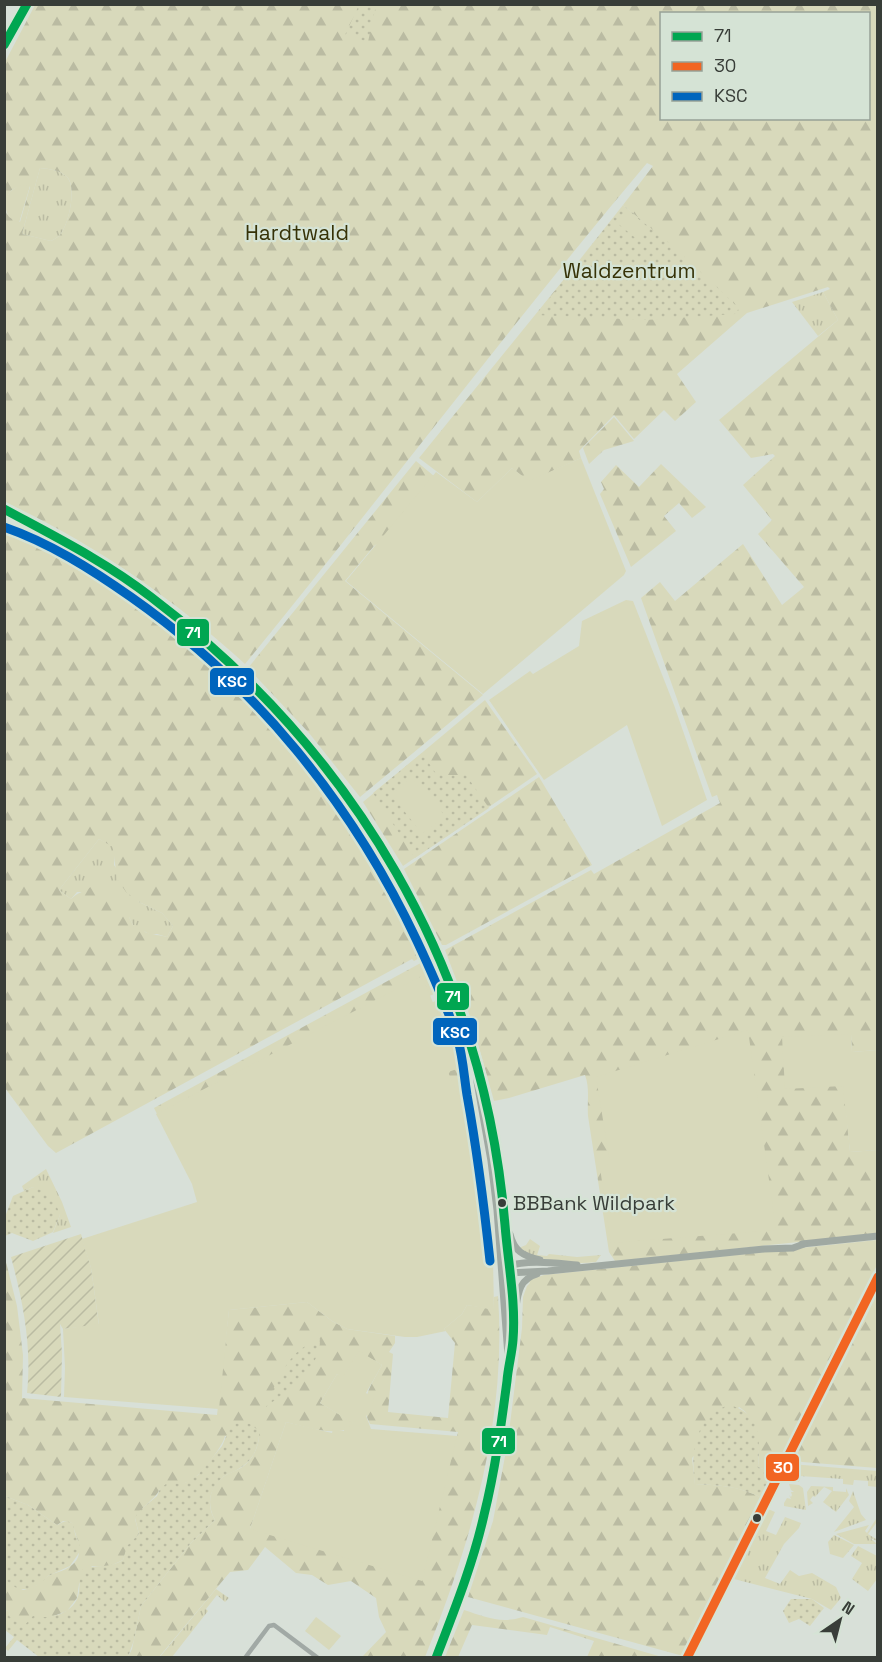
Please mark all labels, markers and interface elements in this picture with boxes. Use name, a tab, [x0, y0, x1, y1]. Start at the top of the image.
legend	[660, 12, 870, 120]
text: 71	[714, 24, 732, 47]
text: 30	[714, 54, 736, 77]
text: KSC	[714, 84, 748, 107]
park label: Hardtwald	[245, 219, 349, 246]
park label: Waldzentrum	[563, 257, 695, 284]
line badge: 71	[176, 618, 210, 647]
text: 71	[185, 622, 201, 643]
line badge: KSC	[209, 667, 255, 696]
text: KSC	[217, 671, 247, 692]
line badge: 71	[436, 982, 470, 1011]
text: 71	[445, 986, 461, 1007]
line badge: KSC	[432, 1017, 478, 1046]
text: KSC	[440, 1022, 470, 1043]
place label: BBBank Wildpark	[513, 1190, 675, 1216]
marker: BBBank Wildpark	[496, 1197, 508, 1209]
line badge: 71	[481, 1427, 516, 1455]
text: 71	[491, 1431, 507, 1452]
line badge: 30	[765, 1453, 800, 1482]
text: 30	[773, 1457, 793, 1478]
unlabelled marker	[751, 1512, 763, 1524]
north arrow	[810, 1590, 870, 1650]
text: N	[838, 1596, 859, 1620]

